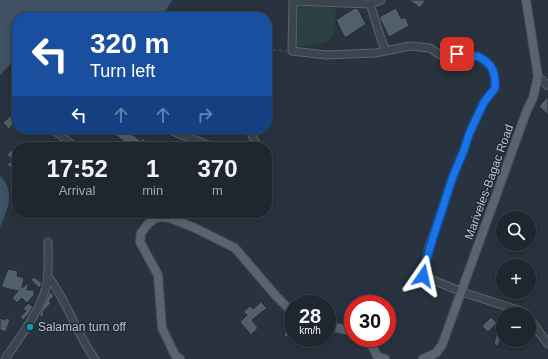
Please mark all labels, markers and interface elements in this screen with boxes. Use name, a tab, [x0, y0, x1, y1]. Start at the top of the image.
icon: left	[24, 28, 76, 80]
text: 320 m	[90, 28, 169, 59]
pin	[440, 37, 474, 71]
icon: arrive	[446, 43, 468, 65]
text: Turn left	[90, 61, 155, 81]
icon: left	[68, 104, 90, 126]
icon: ahead	[110, 104, 132, 126]
icon: ahead	[152, 104, 174, 126]
icon: right	[194, 104, 216, 126]
street label: Mariveles-Bagac Road	[462, 123, 516, 241]
text: 17:52	[46, 155, 108, 182]
text: 1	[146, 155, 159, 182]
text: 370	[198, 155, 238, 182]
text: Arrival	[59, 183, 96, 198]
text: min	[142, 183, 163, 198]
text: m	[212, 183, 223, 198]
map controls	[496, 211, 536, 347]
button: search	[496, 211, 536, 251]
position arrow	[402, 255, 444, 297]
button: +	[496, 259, 536, 299]
speed limit sign: 30	[344, 295, 396, 347]
text: 28	[299, 305, 321, 327]
button: −	[496, 307, 536, 347]
place label: Salaman turn off	[38, 320, 126, 334]
marker: Salaman turn off	[25, 322, 35, 332]
text: km/h	[299, 325, 321, 336]

